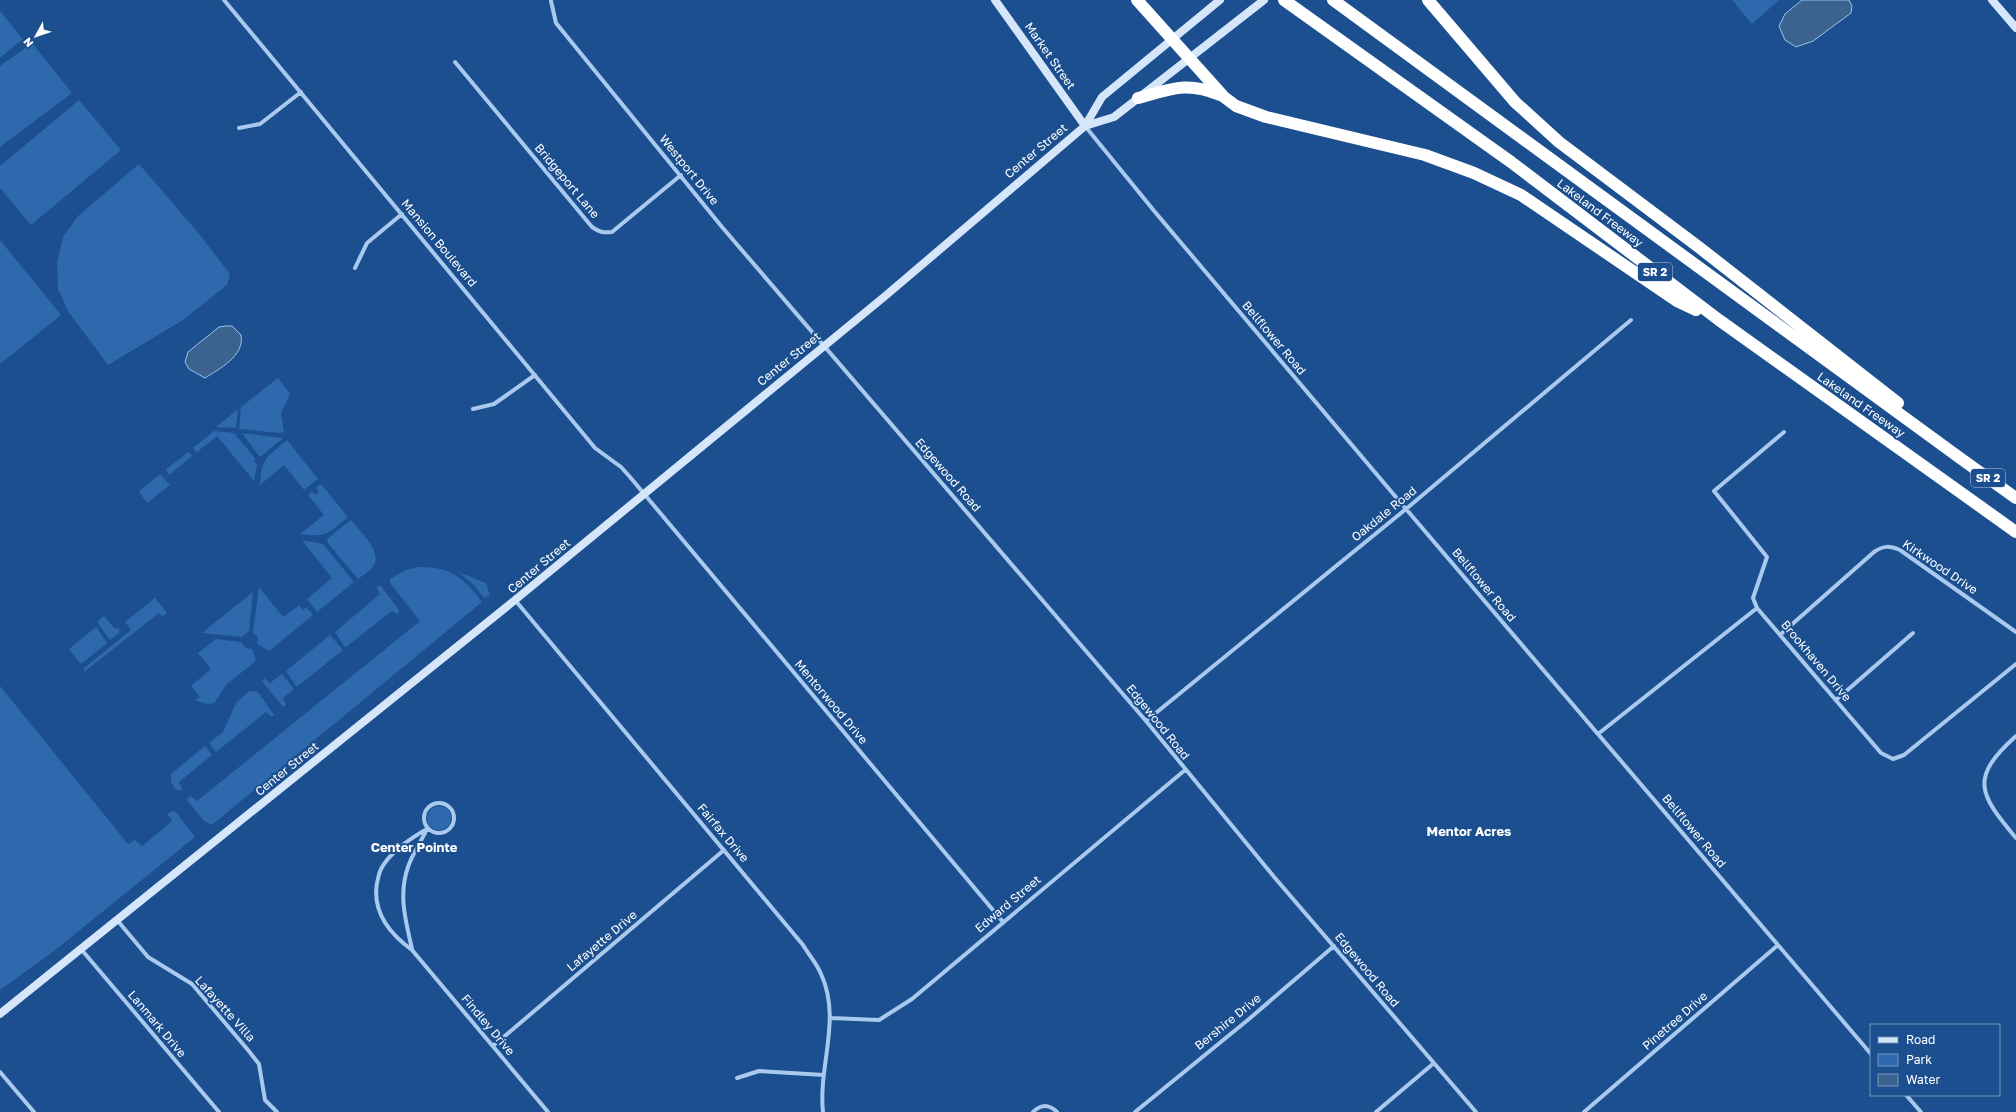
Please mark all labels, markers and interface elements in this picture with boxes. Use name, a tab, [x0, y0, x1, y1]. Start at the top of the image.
north arrow	[16, 16, 56, 56]
street label: Market Street	[1022, 19, 1079, 92]
text: N	[20, 35, 36, 50]
street label: Center Street	[1001, 120, 1070, 181]
street label: Westport Drive	[656, 131, 722, 208]
street label: Bridgeport Lane	[532, 140, 603, 221]
street label: Lakeland Freeway	[1554, 175, 1647, 250]
street label: Mansion Boulevard	[398, 196, 480, 290]
road number: SR 2	[1638, 263, 1672, 281]
street label: Bellflower Road	[1239, 298, 1309, 377]
street label: Center Street	[754, 328, 824, 389]
street label: Lakeland Freeway	[1814, 369, 1908, 441]
street label: Edgewood Road	[912, 435, 984, 515]
road number: SR 2	[1971, 469, 2005, 487]
street label: Oakdale Road	[1348, 483, 1419, 544]
street label: Center Street	[504, 535, 573, 596]
street label: Kirkwood Drive	[1900, 536, 1981, 597]
street label: Bellflower Road	[1449, 545, 1519, 624]
street label: Brookhaven Drive	[1778, 617, 1855, 704]
street label: Mentorwood Drive	[792, 656, 871, 747]
street label: Edgewood Road	[1123, 681, 1193, 762]
street label: Center Street	[252, 738, 322, 799]
street label: Bellflower Road	[1659, 791, 1729, 870]
street label: Fairfax Drive	[694, 800, 752, 865]
district label: Mentor Acres	[1427, 823, 1511, 839]
district label: Center Pointe	[371, 839, 458, 855]
street label: Edward Street	[972, 872, 1044, 935]
street label: Lafayette Drive	[564, 907, 640, 974]
street label: Edgewood Road	[1332, 929, 1403, 1010]
street label: Lafayette Villa	[192, 973, 259, 1045]
street label: Lanmark Drive	[125, 987, 190, 1060]
street label: Pinetree Drive	[1639, 988, 1710, 1053]
street label: Bershire Drive	[1192, 990, 1264, 1053]
street label: Findley Drive	[459, 991, 518, 1058]
legend	[1870, 1024, 2000, 1096]
text: Road	[1906, 1032, 1935, 1047]
text: Park	[1906, 1052, 1932, 1067]
text: Water	[1906, 1072, 1940, 1087]

